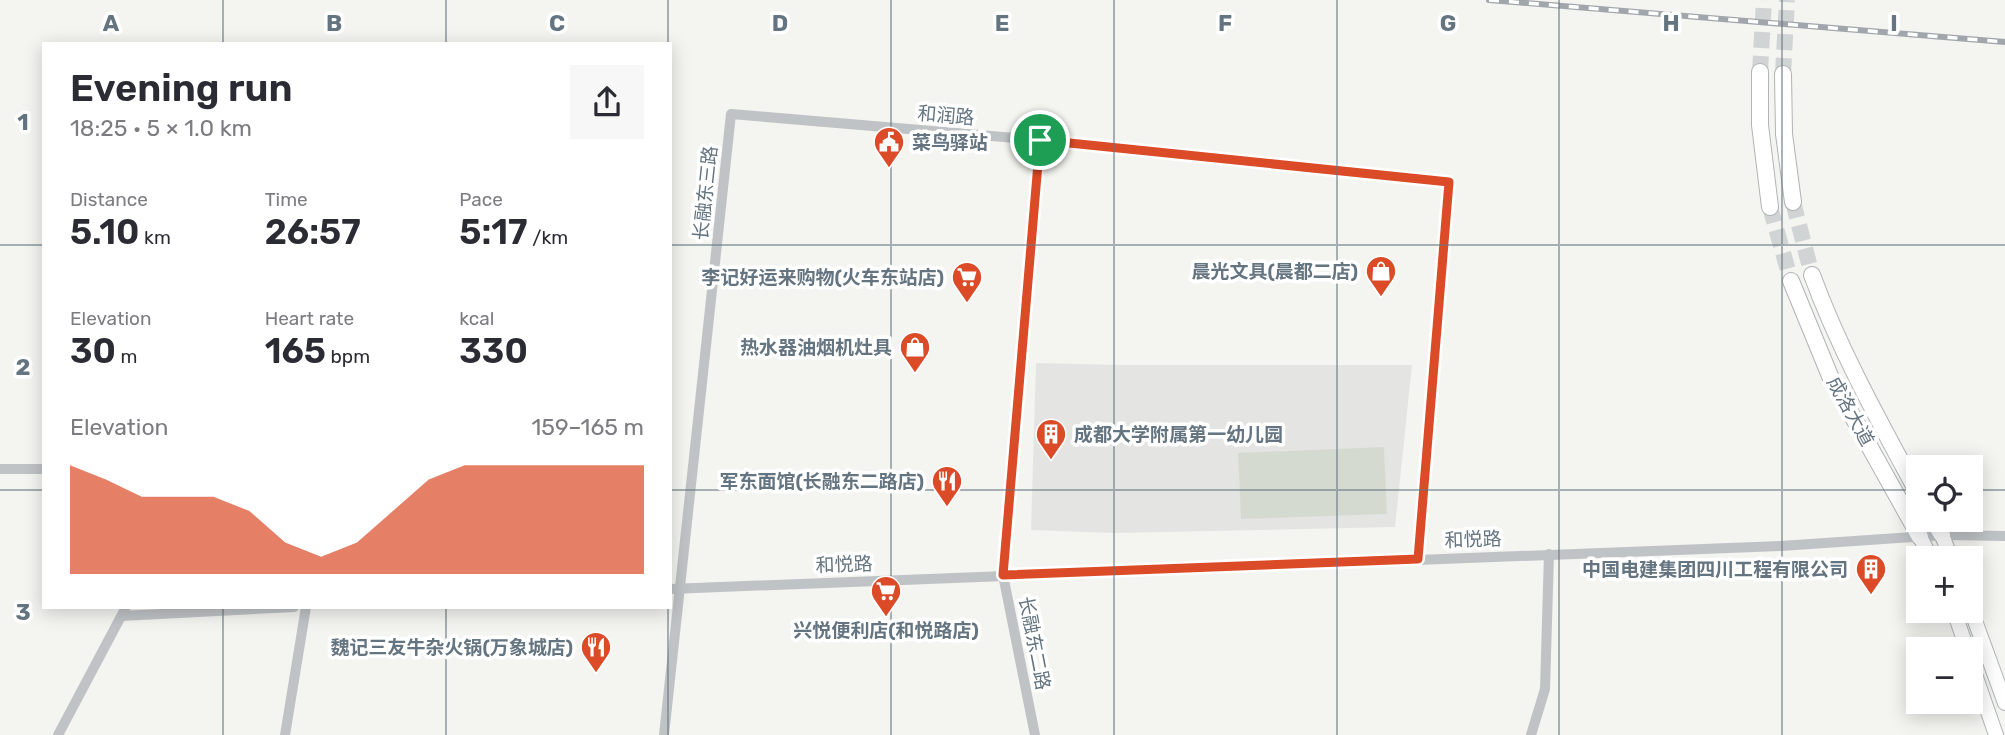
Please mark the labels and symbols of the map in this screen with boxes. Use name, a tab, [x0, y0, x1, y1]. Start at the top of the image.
text: A	[103, 9, 120, 37]
text: B	[326, 9, 342, 37]
text: C	[549, 9, 565, 37]
text: D	[772, 9, 788, 37]
text: E	[995, 9, 1009, 37]
text: F	[1218, 9, 1232, 37]
text: G	[1440, 9, 1456, 37]
text: H	[1662, 9, 1680, 37]
text: I	[1890, 9, 1898, 37]
street label: 和润路	[917, 102, 975, 129]
text: 1	[17, 108, 29, 136]
pin	[1010, 110, 1070, 170]
public building icon: 菜鸟驿站	[872, 125, 906, 169]
place label: 菜鸟驿站	[912, 131, 988, 154]
street label: 长融东三路	[689, 145, 722, 242]
shop icon: 晨光文具(晨都二店)	[1364, 254, 1398, 298]
supermarket icon: 李记好运来购物(火车东站店)	[950, 260, 984, 304]
place label: 晨光文具(晨都二店)	[1191, 260, 1358, 283]
place label: 李记好运来购物(火车东站店)	[701, 266, 944, 289]
shop icon: 热水器油烟机灶具	[898, 330, 932, 374]
place label: 热水器油烟机灶具	[740, 336, 892, 359]
text: 2	[16, 353, 30, 381]
street label: 成洛大道	[1822, 372, 1879, 450]
building icon: 成都大学附属第一幼儿园	[1034, 417, 1068, 461]
place label: 成都大学附属第一幼儿园	[1074, 423, 1283, 446]
restaurant icon: 军东面馆(长融东二路店)	[930, 464, 964, 508]
place label: 军东面馆(长融东二路店)	[719, 470, 924, 493]
street label: 和悦路	[1444, 527, 1502, 552]
street label: 和悦路	[815, 552, 873, 577]
building icon: 中国电建集团四川工程有限公司	[1854, 552, 1888, 596]
place label: 中国电建集团四川工程有限公司	[1582, 558, 1848, 581]
supermarket icon: 兴悦便利店(和悦路店)	[869, 574, 903, 618]
street label: 长融东二路	[1014, 594, 1055, 692]
text: 3	[15, 598, 31, 626]
place label: 兴悦便利店(和悦路店)	[793, 619, 979, 642]
restaurant icon: 魏记三友牛杂火锅(万象城店)	[579, 630, 613, 674]
place label: 魏记三友牛杂火锅(万象城店)	[330, 636, 573, 659]

